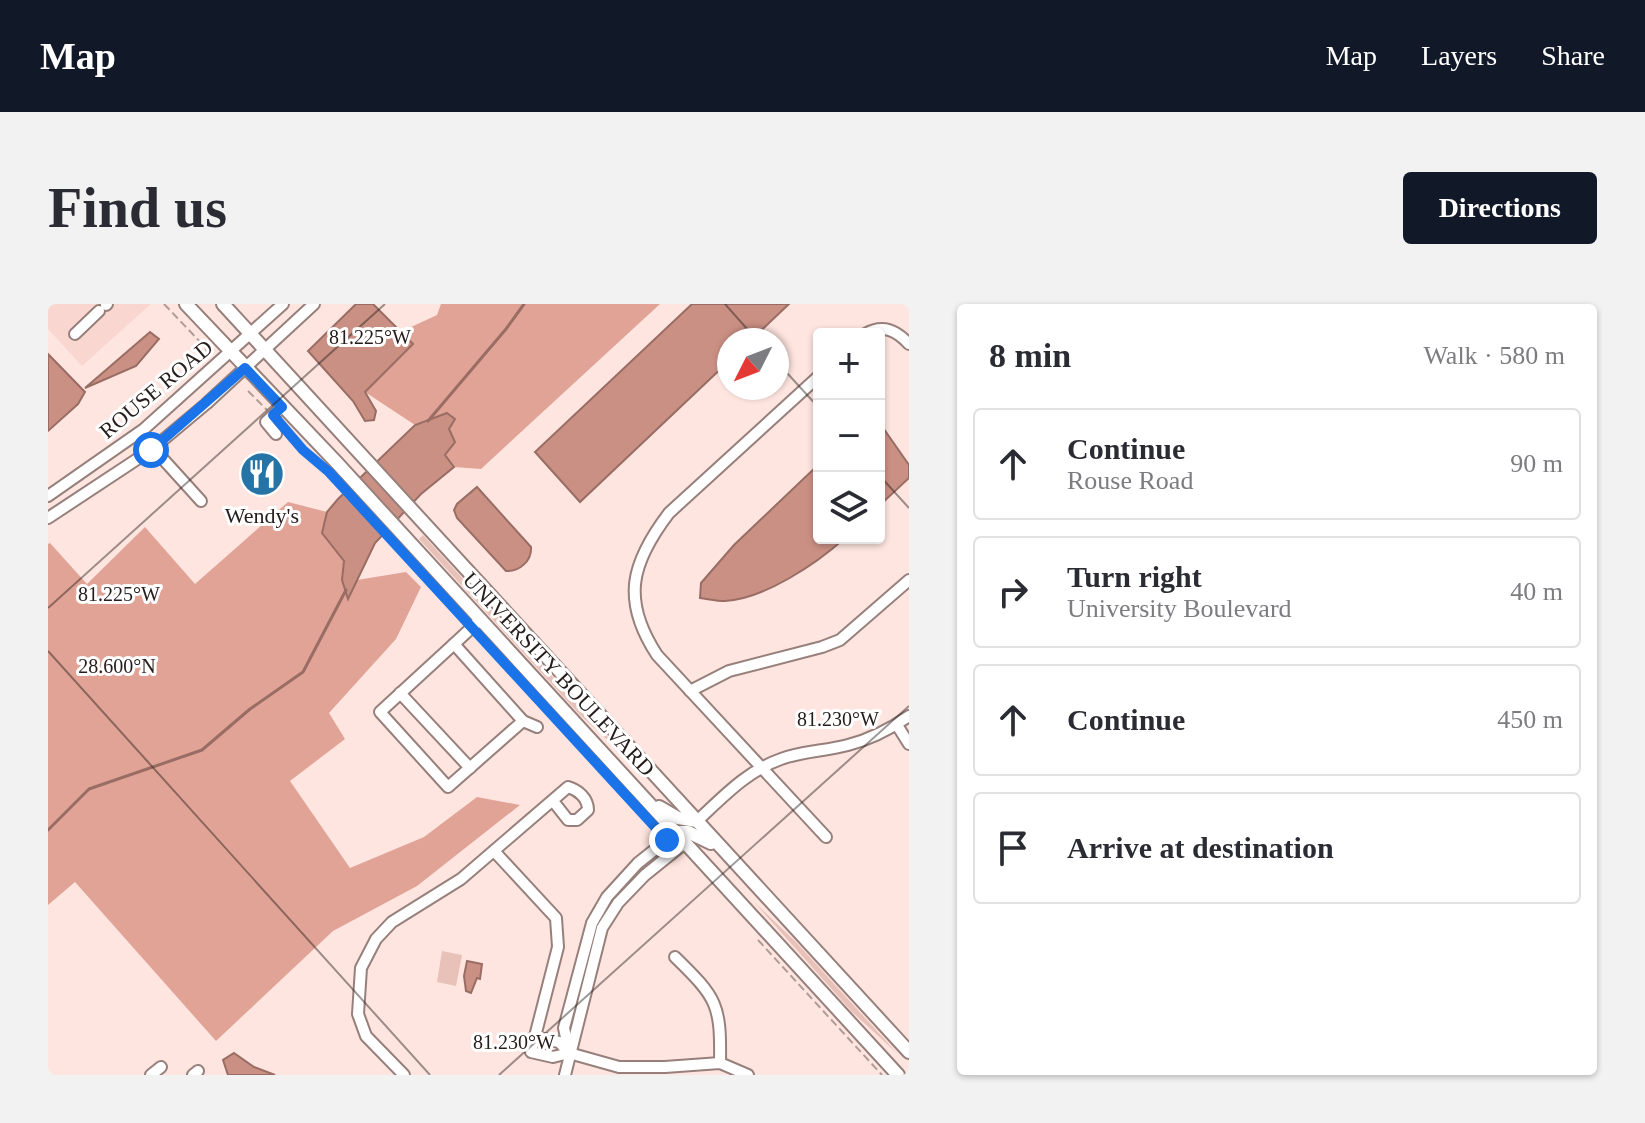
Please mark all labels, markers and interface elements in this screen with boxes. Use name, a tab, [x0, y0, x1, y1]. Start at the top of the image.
text: Map	[40, 35, 116, 77]
text: Map	[1326, 40, 1377, 71]
text: Layers	[1421, 40, 1497, 71]
text: Share	[1541, 40, 1605, 71]
button: Directions	[1403, 172, 1597, 244]
text: Find us	[48, 177, 227, 239]
text: 81.225°W	[329, 326, 411, 348]
north arrow	[717, 328, 789, 400]
map controls	[813, 328, 885, 544]
button: +	[813, 328, 885, 400]
street label: ROUSE ROAD	[94, 334, 218, 444]
text: 8 min	[989, 337, 1071, 374]
text: Walk · 580 m	[1423, 341, 1565, 370]
button: −	[813, 400, 885, 472]
route start	[133, 432, 169, 468]
text: Continue	[1067, 432, 1185, 465]
icon: ahead	[991, 442, 1035, 486]
text: 90 m	[1510, 449, 1563, 478]
restaurant icon: Wendy's	[238, 450, 286, 498]
text: Rouse Road	[1067, 466, 1193, 495]
button: layers	[813, 472, 885, 544]
place label: Wendy's	[225, 503, 299, 528]
text: Turn right	[1067, 560, 1202, 593]
street label: UNIVERSITY BOULEVARD	[458, 567, 660, 781]
icon: right	[991, 570, 1035, 614]
text: 40 m	[1510, 577, 1563, 606]
text: 81.225°W	[78, 583, 160, 605]
text: University Boulevard	[1067, 594, 1292, 623]
text: 28.600°N	[78, 655, 156, 677]
icon: ahead	[991, 698, 1035, 742]
text: Continue	[1067, 703, 1185, 736]
text: 450 m	[1497, 705, 1563, 734]
text: 81.230°W	[797, 708, 879, 730]
route end	[649, 822, 685, 858]
icon: arrive	[991, 826, 1035, 870]
text: Arrive at destination	[1067, 831, 1334, 864]
text: 81.230°W	[473, 1031, 555, 1053]

